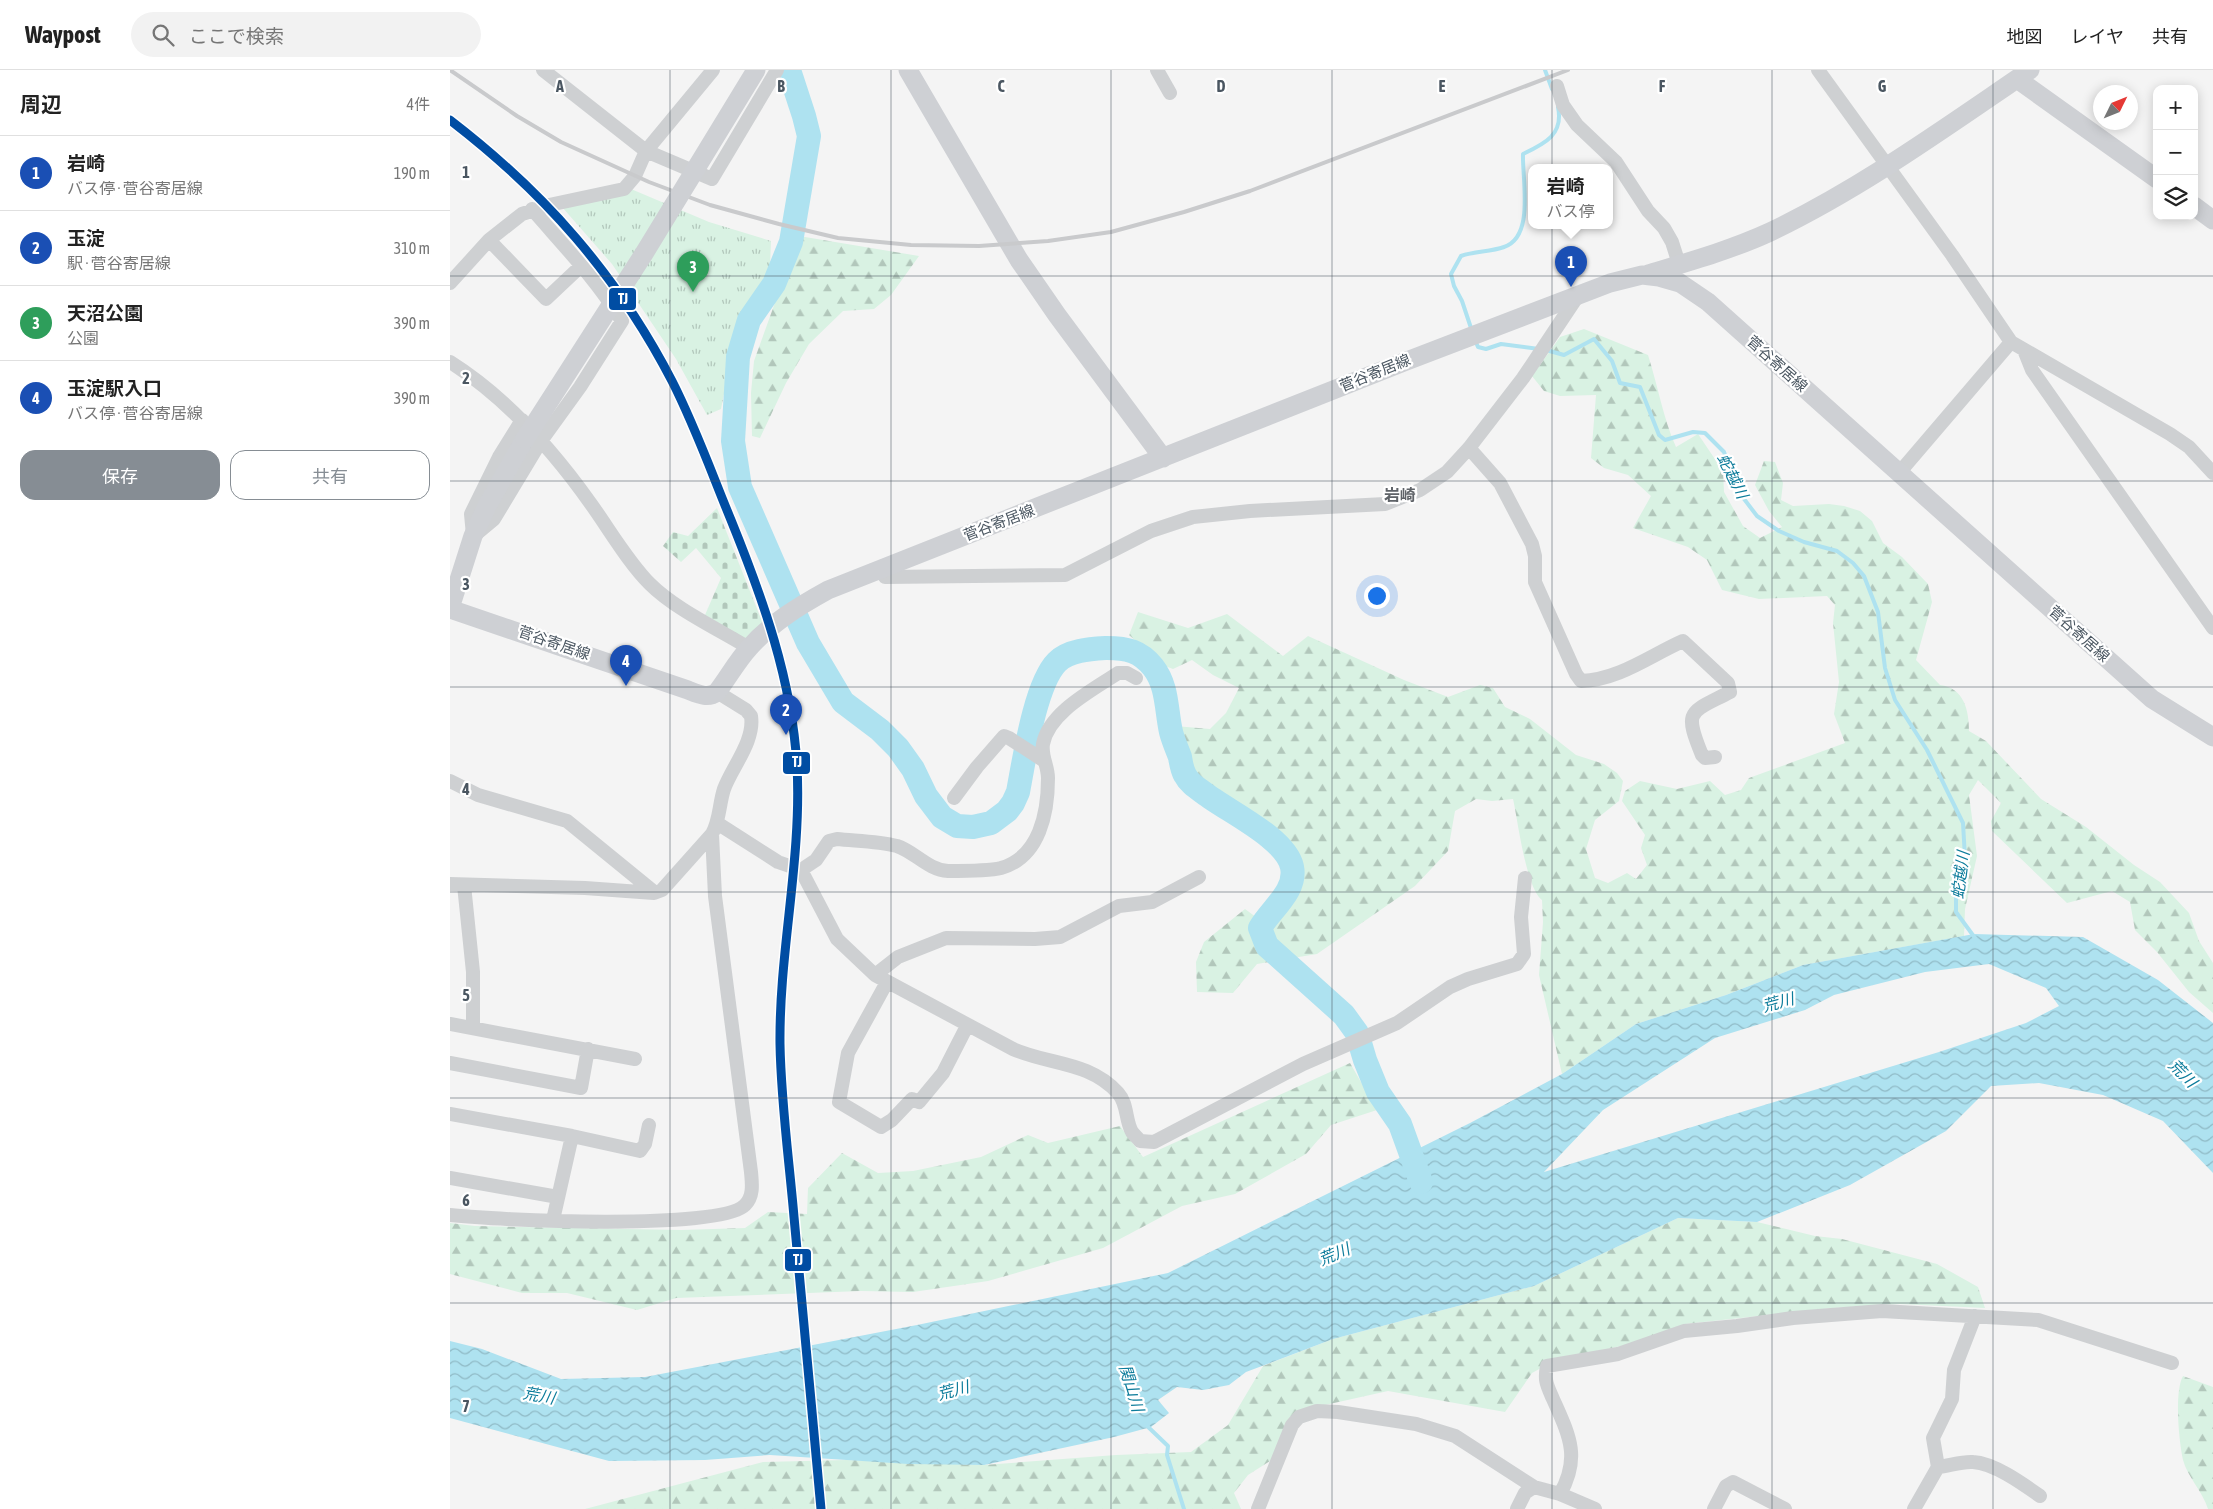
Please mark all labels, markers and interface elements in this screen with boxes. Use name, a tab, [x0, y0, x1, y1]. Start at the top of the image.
search box	[131, 12, 481, 57]
text: Waypost	[25, 21, 101, 48]
icon: search	[149, 21, 177, 49]
text: ここで検索	[189, 25, 284, 47]
text: 地図	[2007, 26, 2043, 47]
text: レイヤ	[2071, 26, 2124, 47]
text: 共有	[2152, 26, 2188, 47]
text: A	[555, 77, 564, 95]
text: B	[777, 77, 785, 95]
text: C	[997, 77, 1005, 95]
text: D	[1217, 77, 1226, 95]
text: E	[1439, 77, 1446, 95]
text: F	[1659, 77, 1666, 95]
text: G	[1878, 77, 1887, 95]
north arrow	[2093, 85, 2138, 130]
map controls	[2153, 85, 2198, 220]
button: +	[2153, 85, 2198, 130]
text: 周辺	[20, 92, 62, 116]
text: 4件	[406, 95, 430, 113]
button: −	[2153, 130, 2198, 175]
text: 岩崎	[67, 152, 105, 174]
text: 1	[462, 163, 470, 181]
text: 1	[32, 164, 40, 182]
text: 190 m	[394, 164, 430, 182]
popup	[1528, 164, 1613, 229]
text: 岩崎	[1546, 175, 1585, 197]
button: layers	[2153, 175, 2198, 220]
text: バス停 · 菅谷寄居線	[67, 179, 203, 197]
text: バス停	[1546, 202, 1595, 220]
text: 玉淀	[67, 227, 105, 249]
text: 2	[32, 239, 40, 257]
text: 310 m	[394, 239, 430, 257]
pin: 1	[1555, 246, 1587, 287]
pin: 3	[677, 251, 709, 292]
text: 駅 · 菅谷寄居線	[67, 254, 171, 272]
line badge: TJ	[608, 287, 637, 311]
text: TJ	[618, 291, 628, 307]
text: 天沼公園	[67, 302, 143, 324]
text: 3	[32, 314, 40, 332]
text: 390 m	[394, 314, 430, 332]
text: 公園	[67, 329, 99, 347]
street label: 菅谷寄居線	[1744, 332, 1811, 395]
street label: 菅谷寄居線	[1337, 351, 1413, 394]
text: 2	[462, 369, 470, 387]
text: 玉淀駅入口	[67, 377, 162, 399]
text: 4	[32, 389, 40, 407]
text: 390 m	[394, 389, 430, 407]
text: バス停 · 菅谷寄居線	[67, 404, 203, 422]
button: 保存	[20, 450, 220, 500]
button: 共有	[230, 450, 430, 500]
water label: 蛇越川	[1714, 451, 1753, 503]
district label: 岩崎	[1384, 486, 1416, 504]
street label: 菅谷寄居線	[961, 501, 1037, 544]
text: 3	[462, 575, 470, 593]
your location	[1364, 583, 1390, 609]
street label: 菅谷寄居線	[2046, 602, 2113, 665]
street label: 菅谷寄居線	[516, 622, 592, 663]
pin: 4	[610, 645, 642, 686]
pin: 2	[770, 694, 802, 735]
line badge: TJ	[782, 751, 811, 775]
text: TJ	[792, 754, 802, 770]
text: 4	[461, 780, 470, 798]
water label: 蛇越川	[1948, 848, 1972, 900]
text: 5	[462, 986, 470, 1004]
water label: 荒川	[1760, 989, 1798, 1015]
water label: 荒川	[2165, 1055, 2202, 1092]
text: 6	[462, 1191, 470, 1209]
water label: 荒川	[1316, 1239, 1354, 1269]
line badge: TJ	[784, 1248, 812, 1272]
text: TJ	[793, 1252, 803, 1268]
water label: 関山川	[1116, 1362, 1148, 1415]
water label: 荒川	[935, 1377, 973, 1403]
water label: 荒川	[522, 1383, 558, 1407]
text: 7	[462, 1397, 470, 1415]

